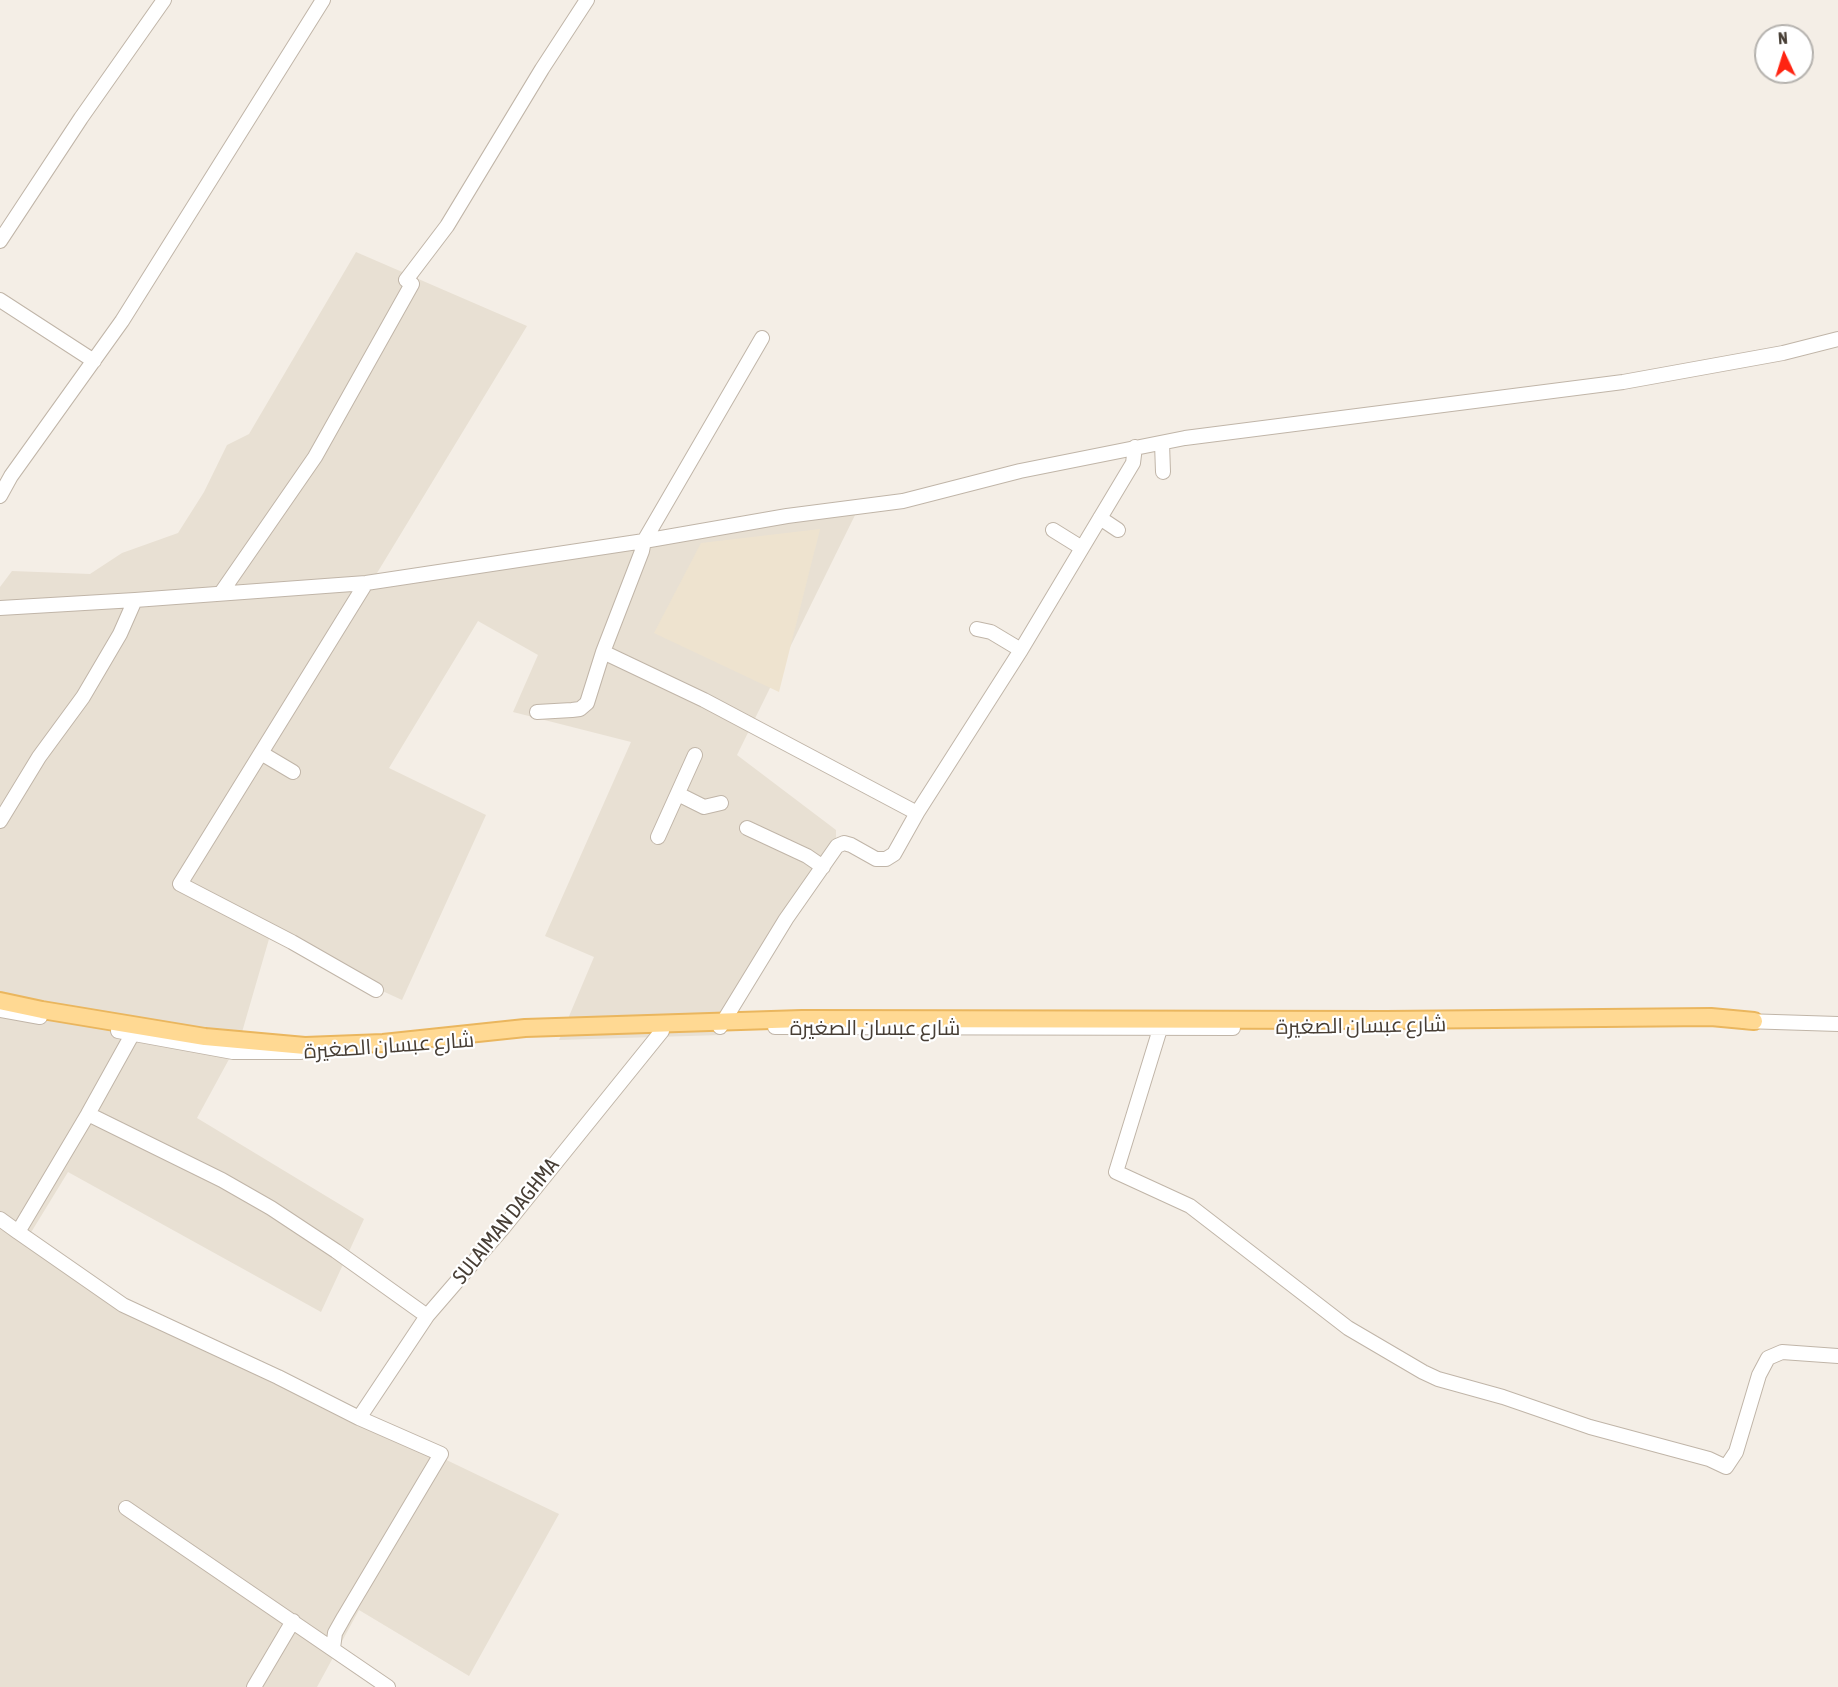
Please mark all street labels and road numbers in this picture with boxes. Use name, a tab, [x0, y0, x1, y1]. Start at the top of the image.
street label: شارع عبسان الصغيرة	[1275, 1012, 1447, 1040]
street label: شارع عبسان الصغيرة	[790, 1015, 960, 1041]
street label: شارع عبسان الصغيرة	[303, 1027, 475, 1065]
street label: SULAIMAN DAGHMA	[448, 1153, 564, 1289]

